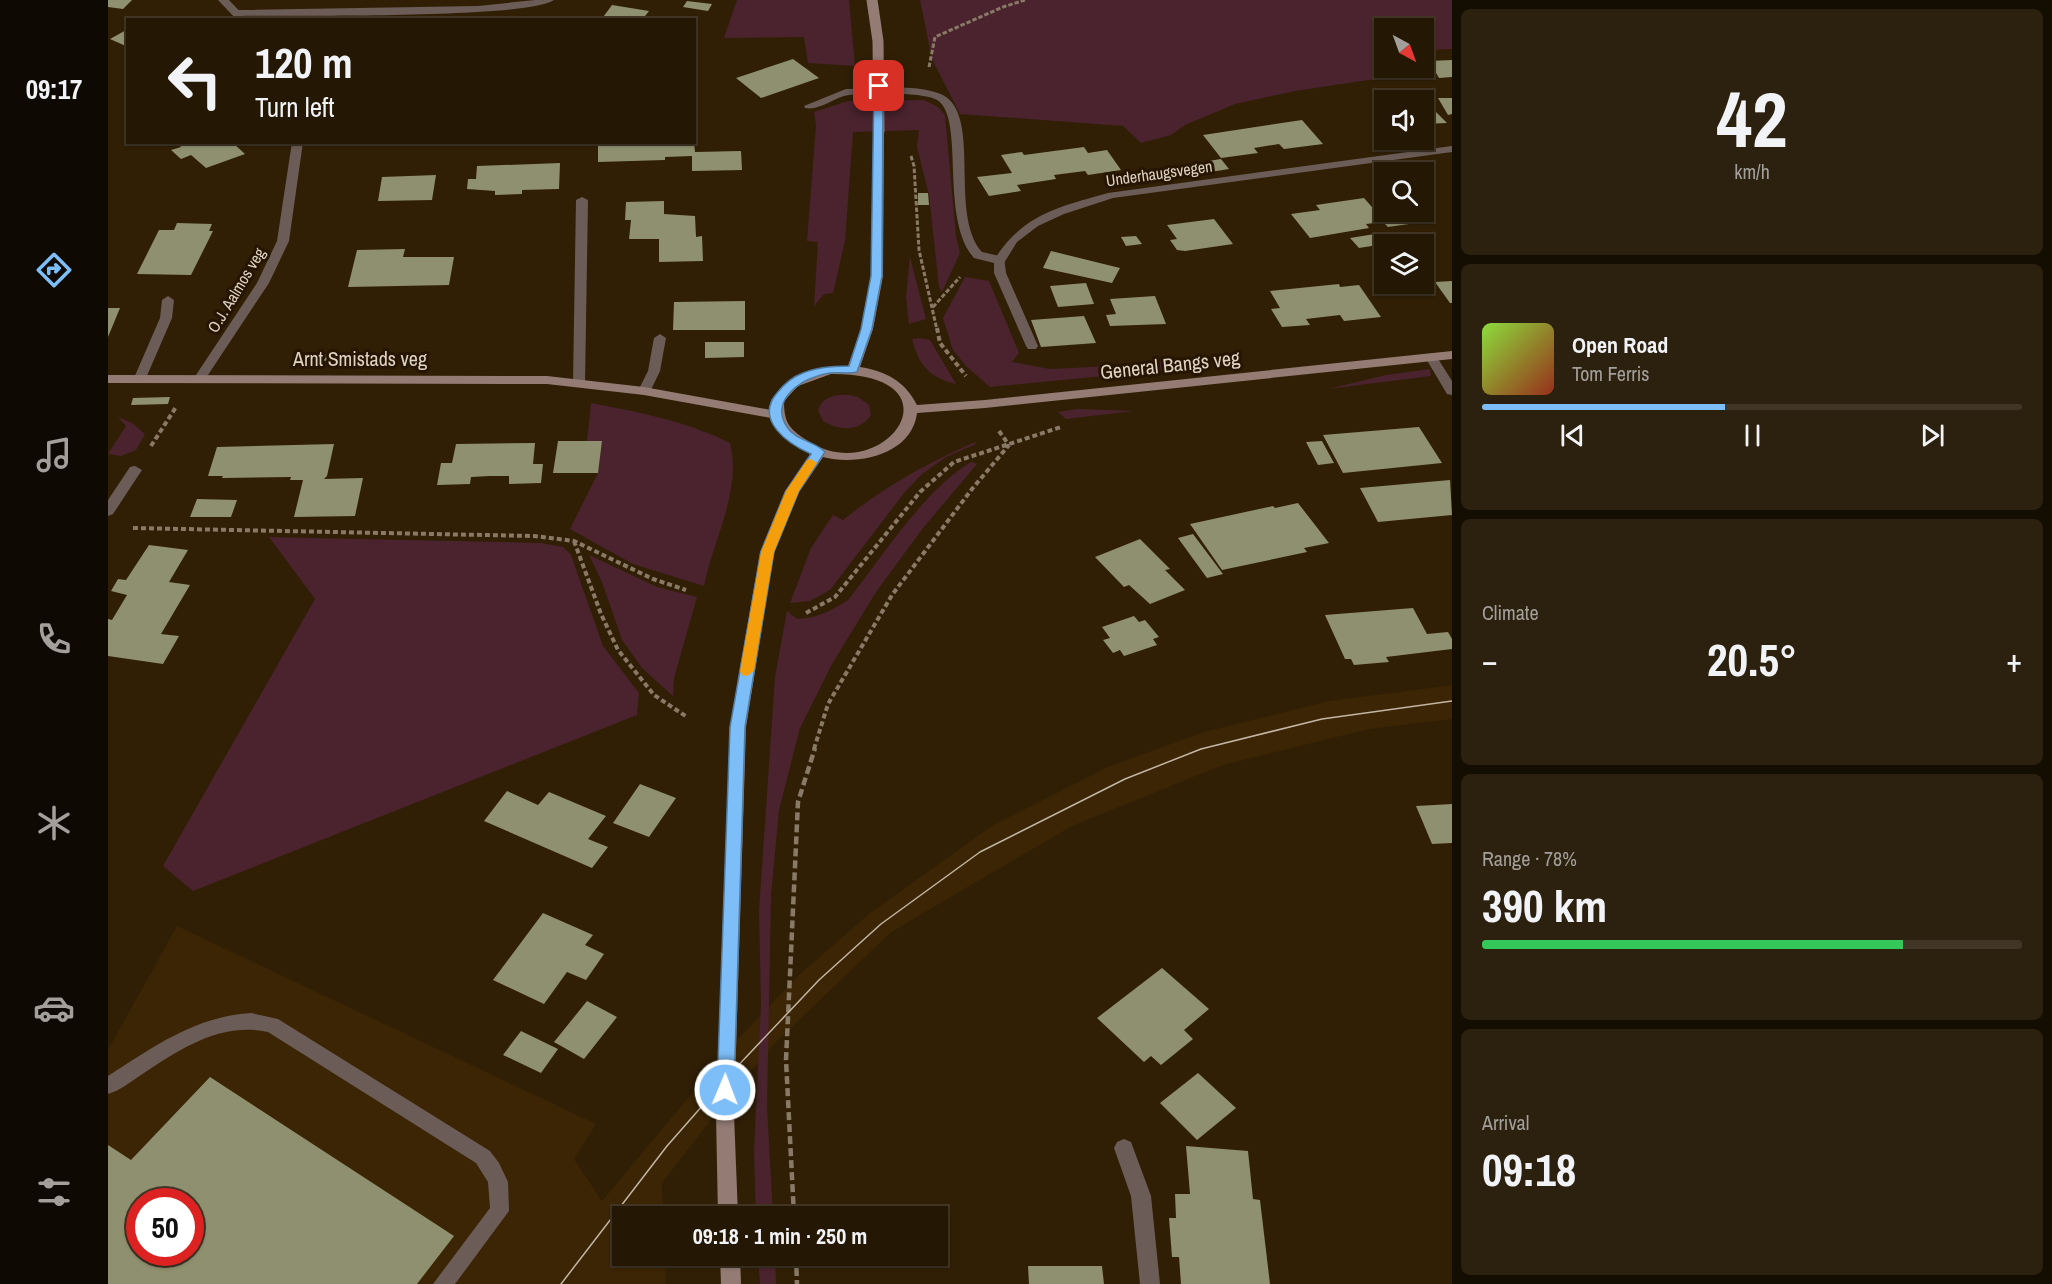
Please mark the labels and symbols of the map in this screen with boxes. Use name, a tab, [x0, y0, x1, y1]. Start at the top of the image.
north arrow	[1374, 18, 1434, 78]
pin	[853, 60, 904, 111]
street label: Underhaugsvegen	[1104, 155, 1214, 191]
street label: O.J. Aalmos veg	[202, 243, 270, 337]
street label: General Bangs veg	[1099, 344, 1241, 385]
street label: Arnt Smistads veg	[292, 345, 427, 372]
position arrow	[693, 1058, 757, 1122]
speed limit sign: 50	[126, 1188, 204, 1266]

